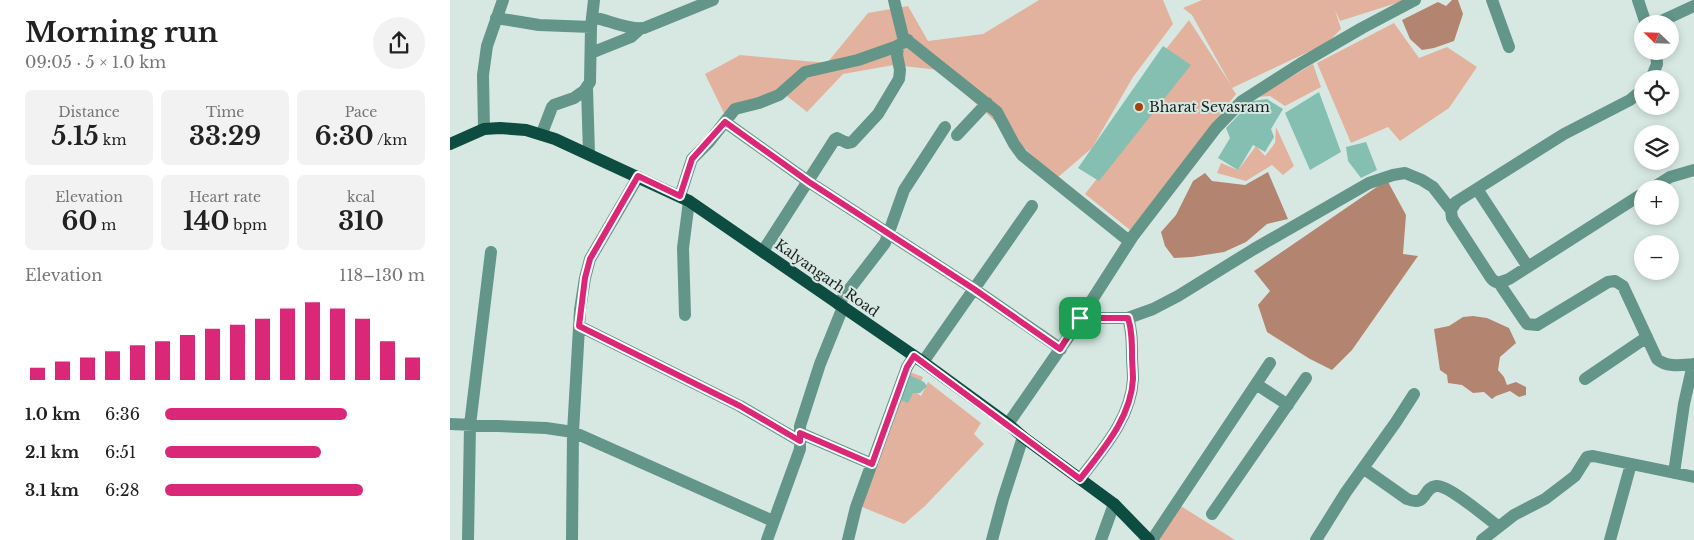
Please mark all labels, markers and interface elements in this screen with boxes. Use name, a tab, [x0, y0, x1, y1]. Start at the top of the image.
text: Morning run	[25, 15, 218, 50]
north arrow	[1634, 15, 1679, 60]
map controls	[1634, 15, 1679, 280]
button: share	[373, 17, 425, 69]
text: 09:05 · 5 × 1.0 km	[25, 52, 166, 72]
button: locate	[1634, 70, 1679, 115]
place label: Bharat Sevasram	[1149, 98, 1270, 116]
marker: Bharat Sevasram	[1133, 101, 1145, 113]
text: Distance	[58, 103, 120, 121]
text: Time	[206, 103, 244, 121]
text: Pace	[345, 103, 377, 121]
text: 5.15	[52, 121, 99, 152]
text: 33:29	[189, 121, 261, 152]
text: 6:30	[315, 121, 374, 152]
button: layers	[1634, 125, 1679, 170]
text: km	[99, 131, 126, 149]
text: /km	[374, 131, 407, 149]
button: +	[1634, 180, 1679, 225]
text: Elevation	[55, 188, 123, 206]
text: Heart rate	[189, 188, 261, 206]
text: kcal	[347, 188, 375, 206]
text: 60	[62, 206, 97, 237]
text: 140	[183, 206, 229, 237]
text: 310	[338, 206, 384, 237]
text: m	[97, 216, 116, 234]
text: bpm	[229, 216, 267, 234]
street label: Kalyangarh Road	[771, 235, 883, 321]
button: −	[1634, 235, 1679, 280]
text: Elevation	[25, 265, 102, 285]
text: 118–130 m	[339, 265, 425, 285]
pin	[1059, 297, 1101, 339]
icon: arrive	[1066, 304, 1094, 332]
text: 1.0 km	[25, 404, 80, 424]
text: 6:36	[105, 404, 140, 424]
text: 2.1 km	[25, 442, 79, 462]
text: 6:51	[105, 442, 136, 462]
text: 3.1 km	[25, 480, 79, 500]
text: 6:28	[105, 480, 139, 500]

